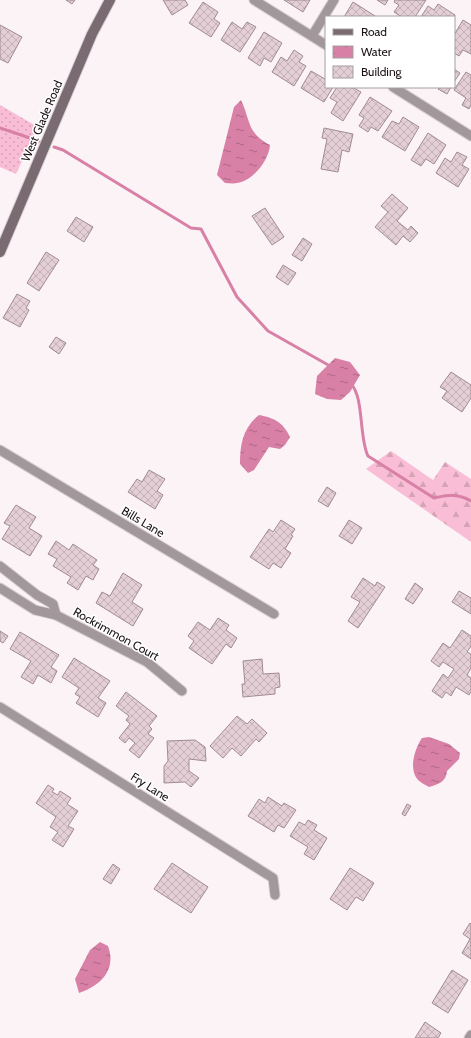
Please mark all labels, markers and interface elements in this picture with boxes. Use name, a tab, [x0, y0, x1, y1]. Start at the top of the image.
legend	[325, 16, 455, 88]
text: Road	[361, 24, 387, 39]
text: Water	[361, 44, 392, 59]
text: Building	[361, 64, 403, 79]
street label: West Glade Road	[18, 78, 65, 164]
street label: Bills Lane	[119, 503, 168, 540]
street label: Rockrimmon Court	[71, 604, 162, 663]
street label: Fry Lane	[128, 769, 172, 804]

